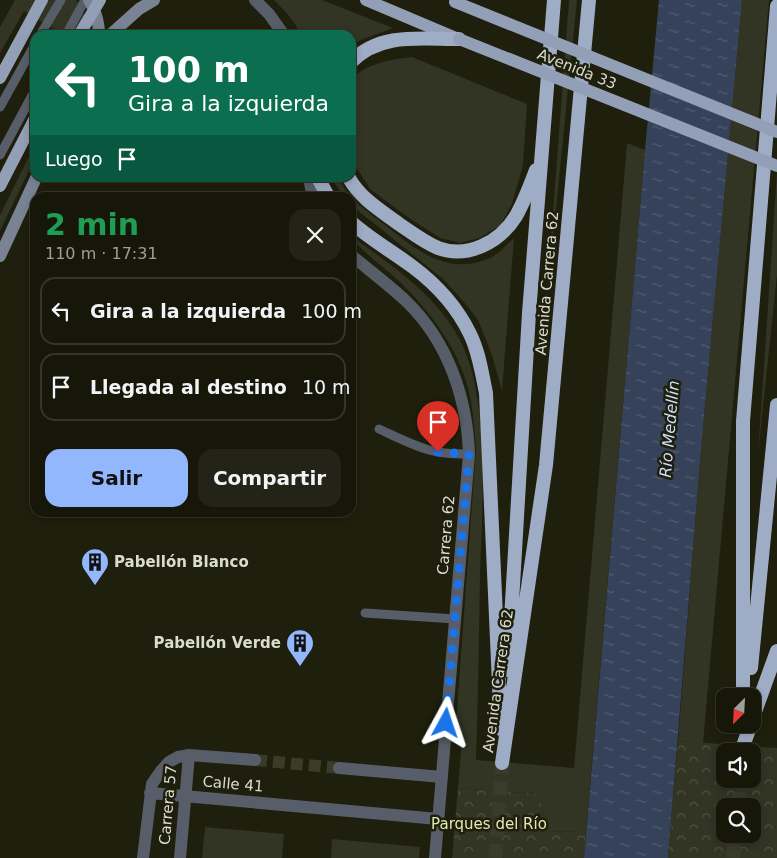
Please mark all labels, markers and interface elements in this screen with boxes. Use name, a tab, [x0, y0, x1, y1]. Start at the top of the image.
street label: Avenida 33	[535, 45, 619, 93]
icon: left	[45, 50, 110, 115]
text: 100 m	[128, 50, 250, 90]
text: Gira a la izquierda	[128, 91, 329, 116]
icon: arrive	[113, 145, 141, 173]
text: Luego	[45, 148, 103, 170]
text: 2 min	[45, 207, 139, 242]
button: close	[289, 209, 341, 261]
street label: Avenida Carrera 62	[532, 210, 562, 356]
text: 110 m · 17:31	[45, 244, 158, 263]
icon: left	[47, 297, 75, 325]
text: Gira a la izquierda	[90, 300, 286, 322]
text: 100 m	[301, 300, 362, 322]
icon: arrive	[47, 373, 75, 401]
text: Llegada al destino	[90, 376, 287, 398]
text: 10 m	[302, 376, 351, 398]
water label: Río Medellín	[656, 380, 683, 478]
pin	[417, 401, 459, 452]
icon: arrive	[424, 408, 452, 436]
button: Salir	[45, 449, 188, 507]
button: Compartir	[198, 449, 341, 507]
street label: Carrera 62	[434, 494, 458, 576]
building icon: Pabellón Blanco	[80, 547, 110, 586]
place label: Pabellón Blanco	[114, 553, 249, 571]
street label: Avenida Carrera 62	[479, 608, 517, 754]
building icon: Pabellón Verde	[285, 628, 315, 667]
place label: Pabellón Verde	[154, 634, 281, 652]
north arrow	[716, 688, 761, 732]
map controls	[716, 688, 761, 843]
position arrow	[419, 696, 471, 748]
button: sound	[716, 743, 761, 788]
street label: Carrera 57	[156, 764, 180, 846]
street label: Calle 41	[202, 772, 264, 796]
button: search	[716, 798, 761, 843]
park label: Parques del Río	[431, 815, 547, 833]

